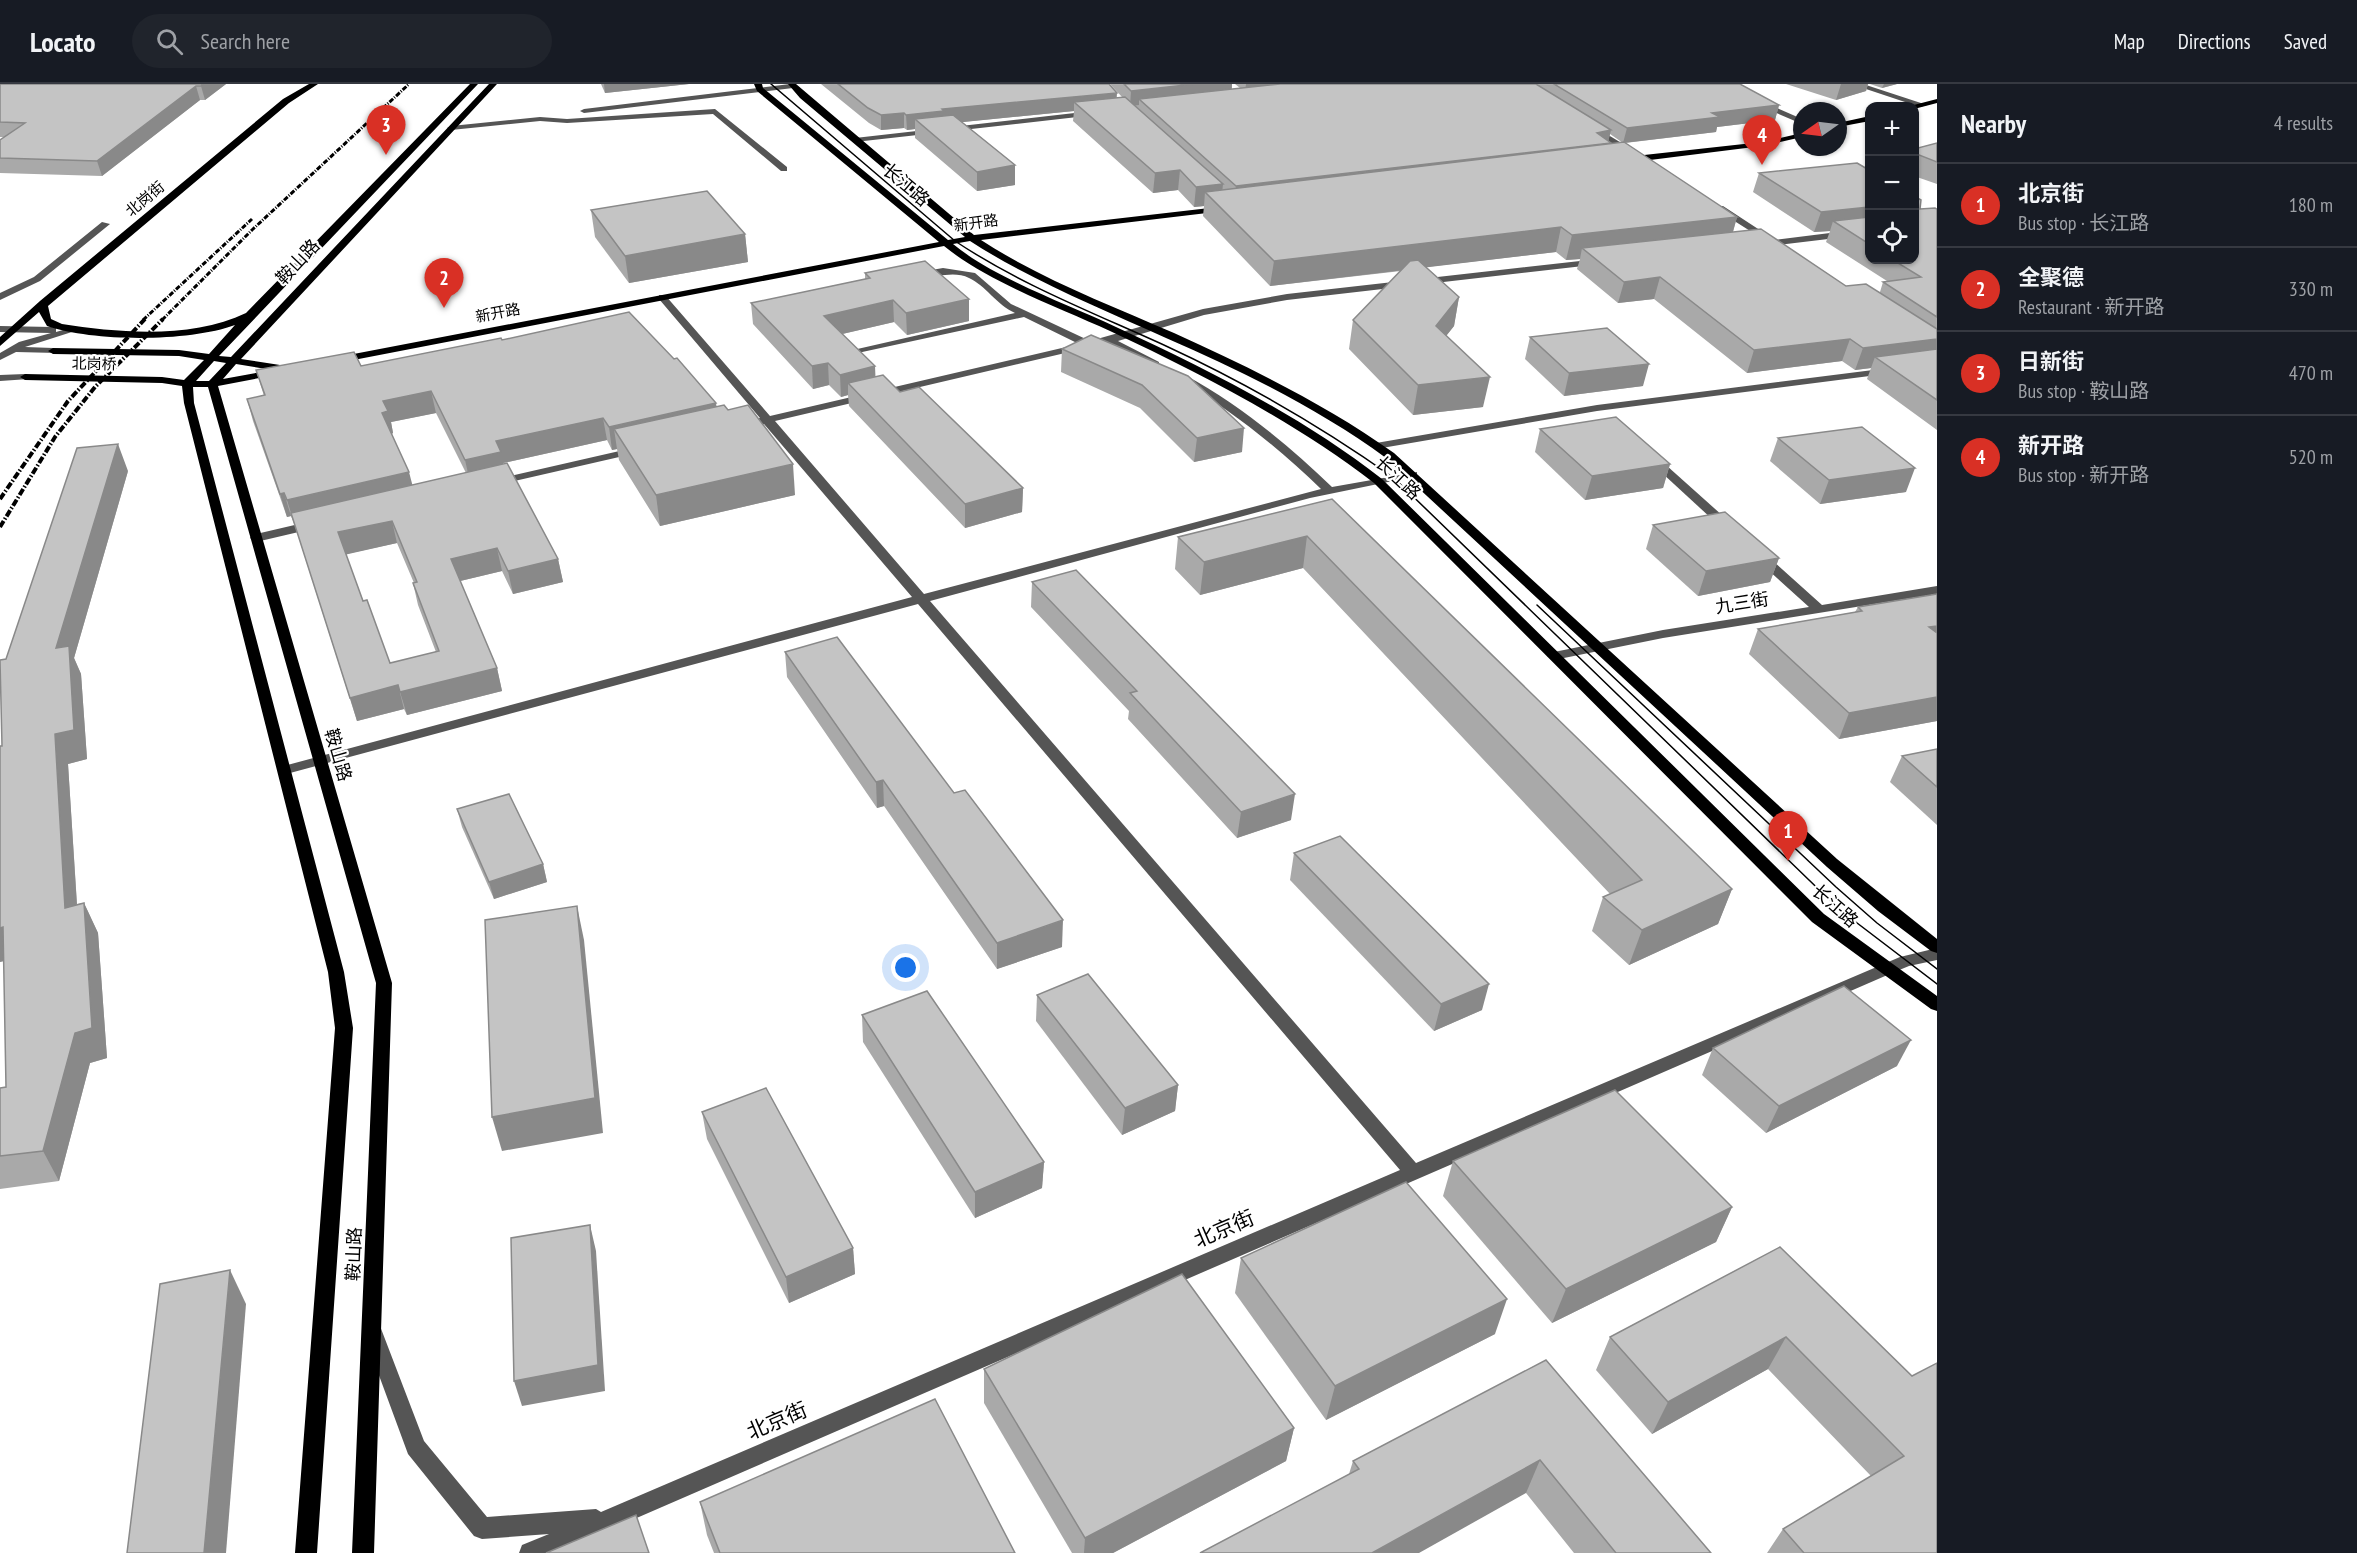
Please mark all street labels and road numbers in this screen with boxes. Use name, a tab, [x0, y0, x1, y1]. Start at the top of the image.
street label: 长江路	[878, 158, 934, 211]
street label: 北岗街	[121, 177, 168, 220]
street label: 新开路	[952, 210, 1000, 235]
street label: 鞍山路	[271, 234, 324, 289]
street label: 新开路	[474, 299, 522, 326]
street label: 北岗桥	[71, 354, 117, 373]
street label: 长江路	[1371, 451, 1426, 504]
street label: 九三街	[1713, 587, 1770, 618]
street label: 鞍山路	[320, 726, 357, 784]
street label: 长江路	[1807, 879, 1863, 932]
street label: 北京街	[1190, 1204, 1258, 1253]
street label: 鞍山路	[341, 1227, 366, 1281]
street label: 北京街	[743, 1396, 811, 1445]

